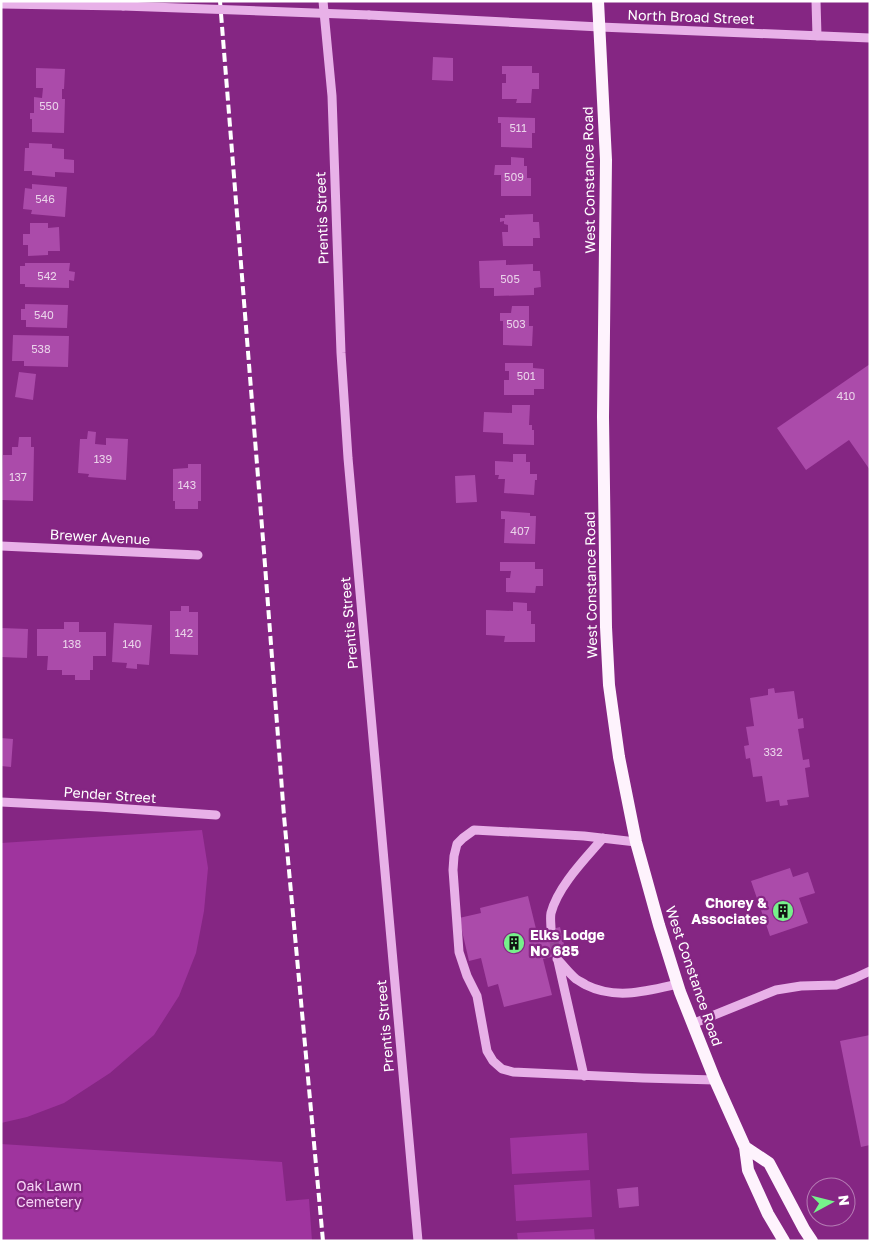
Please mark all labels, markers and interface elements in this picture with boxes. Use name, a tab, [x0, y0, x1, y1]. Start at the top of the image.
street label: North Broad Street	[627, 6, 755, 27]
house number: 550	[39, 99, 59, 112]
street label: West Constance Road	[579, 106, 598, 254]
house number: 511	[509, 121, 527, 134]
house number: 509	[504, 170, 524, 183]
street label: Prentis Street	[311, 171, 332, 265]
house number: 546	[35, 192, 55, 205]
house number: 542	[37, 269, 57, 282]
house number: 505	[500, 272, 520, 285]
house number: 540	[34, 308, 54, 321]
house number: 503	[506, 317, 526, 330]
house number: 538	[31, 342, 51, 355]
house number: 501	[517, 369, 535, 382]
house number: 410	[837, 389, 856, 402]
house number: 139	[94, 452, 112, 465]
house number: 137	[9, 470, 27, 483]
house number: 143	[178, 478, 196, 491]
street label: West Constance Road	[581, 511, 600, 659]
house number: 407	[510, 524, 530, 537]
street label: Brewer Avenue	[49, 525, 151, 548]
street label: Prentis Street	[336, 576, 361, 670]
house number: 142	[175, 626, 193, 639]
house number: 138	[63, 637, 82, 650]
house number: 140	[123, 637, 142, 650]
house number: 332	[763, 745, 783, 758]
street label: Pender Street	[63, 783, 157, 806]
place label: Chorey & Associates	[691, 894, 767, 927]
building icon: Chorey & Associates	[771, 899, 795, 923]
street label: West Constance Road	[662, 904, 726, 1048]
place label: Elks Lodge No 685	[530, 926, 605, 959]
building icon: Elks Lodge No 685	[502, 931, 526, 955]
street label: Prentis Street	[372, 979, 397, 1073]
park label: Oak Lawn Cemetery	[16, 1177, 82, 1210]
north arrow	[806, 1177, 856, 1227]
text: N	[835, 1194, 853, 1207]

